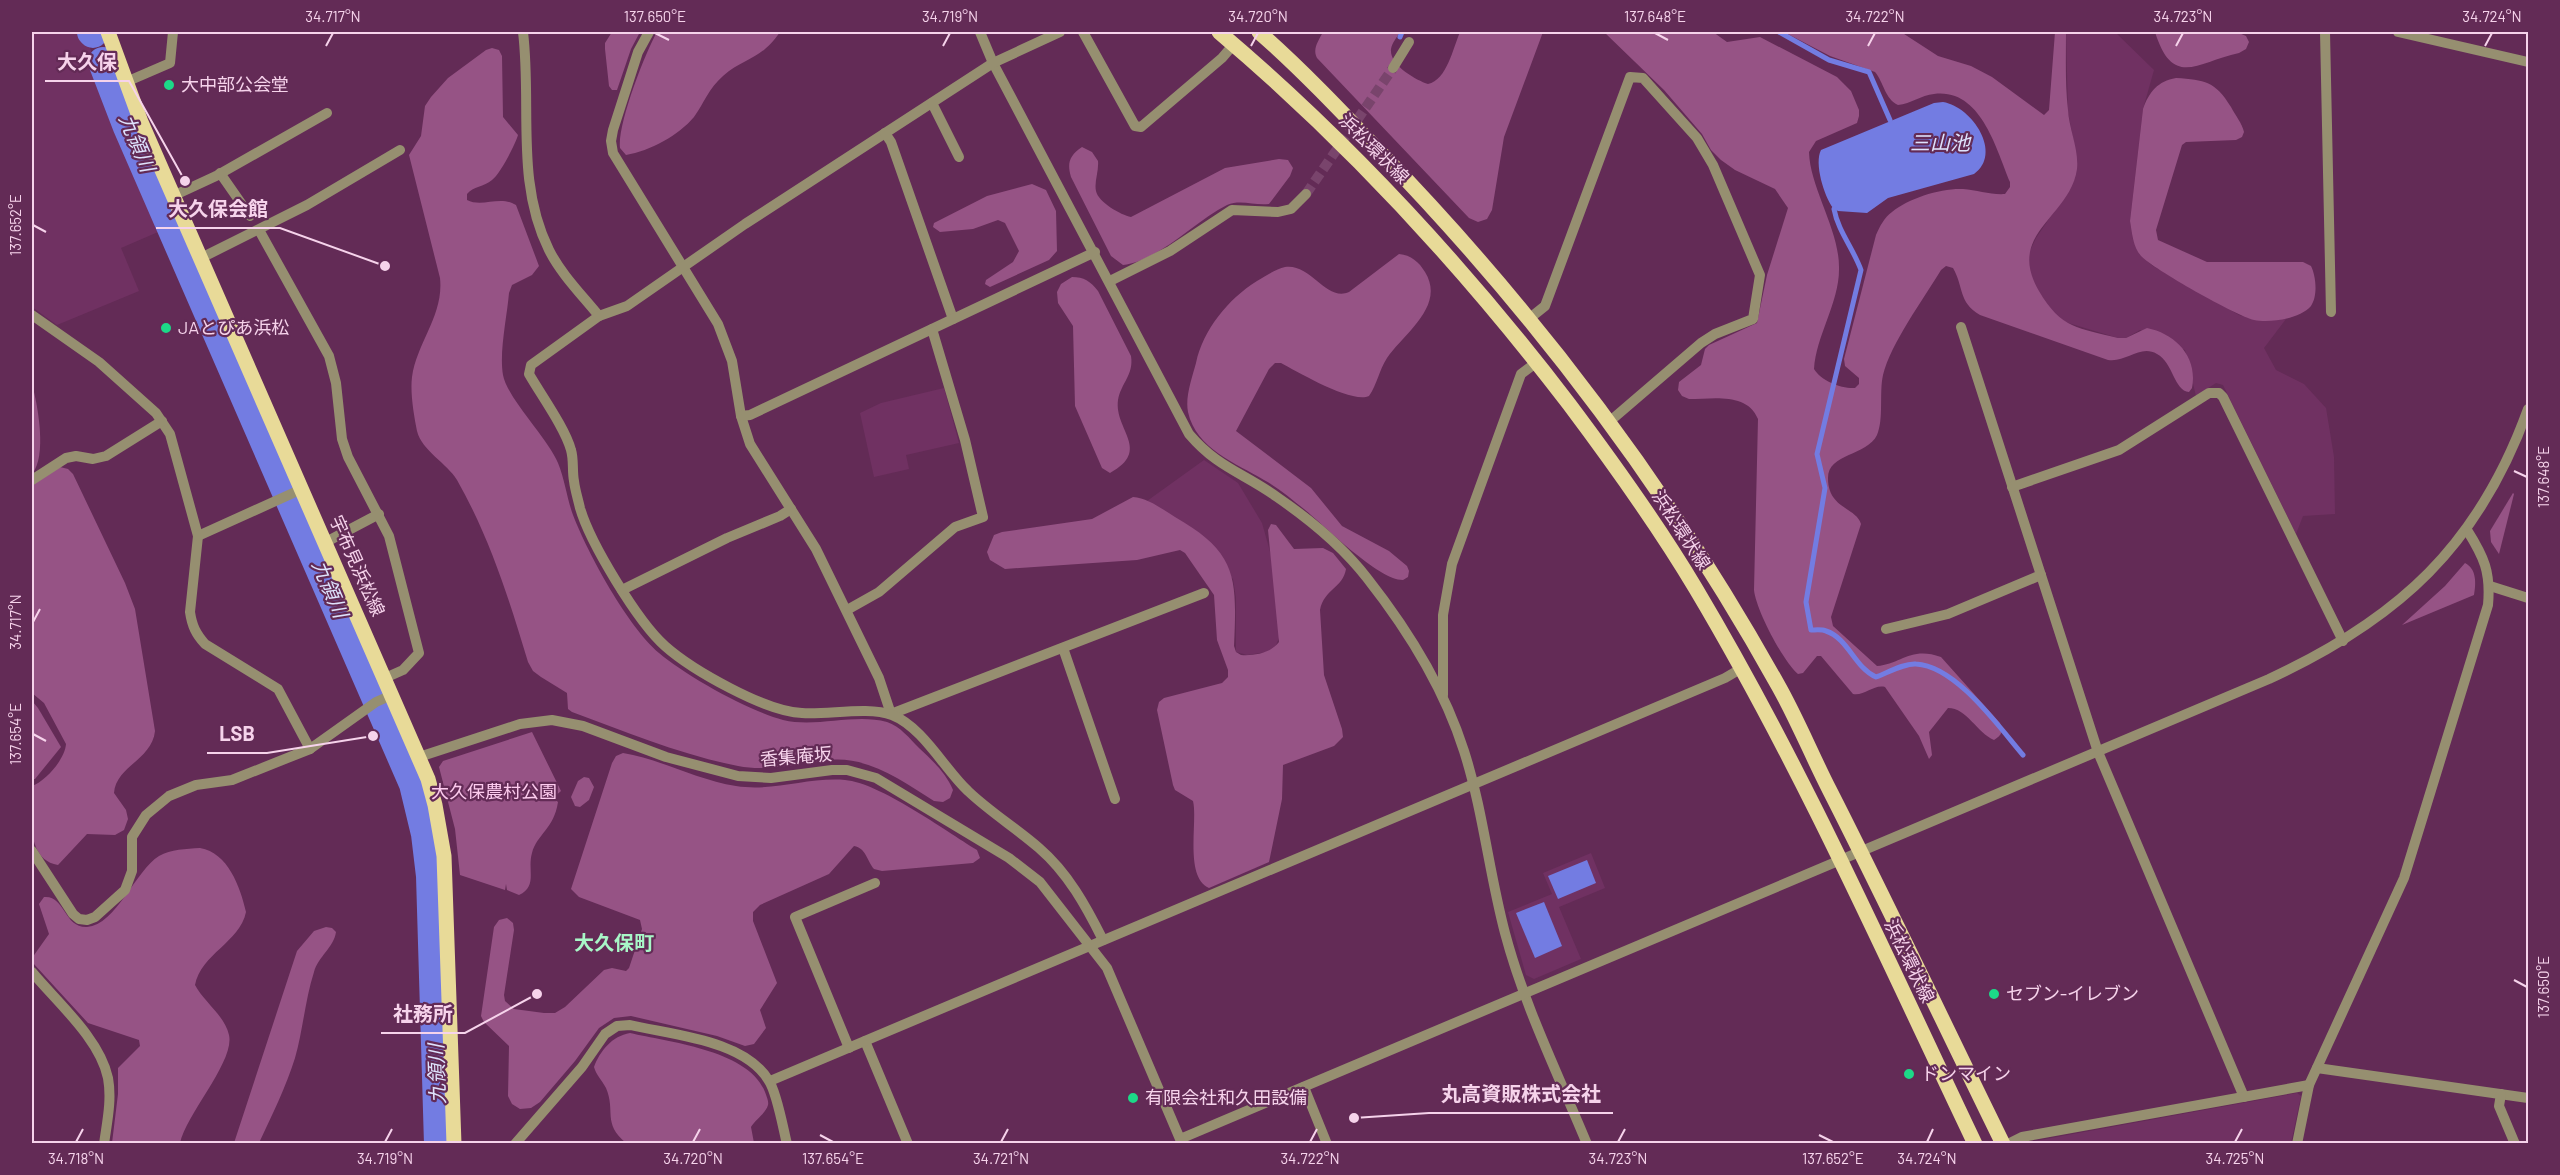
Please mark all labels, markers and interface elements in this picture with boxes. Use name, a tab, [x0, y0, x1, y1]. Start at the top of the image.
text: 34.717°N	[305, 7, 361, 25]
text: 137.650°E	[624, 7, 686, 25]
text: 34.719°N	[922, 7, 978, 25]
text: 34.720°N	[1228, 7, 1288, 25]
text: 137.648°E	[1624, 7, 1686, 25]
text: 34.722°N	[1845, 7, 1905, 25]
text: 34.723°N	[2154, 7, 2212, 25]
text: 34.724°N	[2462, 7, 2522, 25]
callout: 大久保	[45, 43, 129, 81]
text: 大久保	[57, 49, 117, 73]
place label: 大中部公会堂	[181, 73, 289, 95]
marker: 大中部公会堂	[162, 78, 176, 92]
street label: 浜松環状線	[1335, 109, 1414, 188]
water label: 九領川	[115, 110, 161, 177]
water label: 三山池	[1910, 130, 1972, 154]
callout: 大久保会館	[156, 190, 280, 228]
text: 137.652°E	[6, 194, 24, 256]
text: 大久保会館	[168, 196, 268, 220]
place label: JAとぴあ浜松	[178, 316, 289, 338]
marker: JAとぴあ浜松	[159, 321, 173, 335]
text: 137.648°E	[2534, 446, 2552, 508]
street label: 浜松環状線	[1648, 486, 1716, 573]
street label: 宇布見浜松線	[326, 512, 390, 619]
water label: 九領川	[308, 556, 354, 623]
text: 34.717°N	[6, 594, 24, 650]
text: 137.654°E	[6, 703, 24, 765]
callout: LSB	[207, 715, 267, 753]
text: LSB	[219, 721, 255, 745]
street label: 香集庵坂	[759, 742, 833, 770]
park label: 大久保農村公園	[431, 780, 557, 802]
street label: 浜松環状線	[1880, 915, 1940, 1006]
district label: 大久保町	[574, 930, 654, 954]
text: 137.650°E	[2534, 956, 2552, 1018]
place label: セブン-イレブン	[2006, 982, 2139, 1004]
marker: セブン-イレブン	[1987, 987, 2001, 1001]
callout: 社務所	[381, 995, 465, 1033]
text: 社務所	[393, 1001, 453, 1025]
water label: 九領川	[423, 1042, 449, 1104]
place label: ドンマイン	[1921, 1062, 2011, 1084]
marker: ドンマイン	[1902, 1067, 1916, 1081]
callout: 丸高資販株式会社	[1429, 1075, 1613, 1113]
text: 丸高資販株式会社	[1441, 1081, 1601, 1105]
place label: 有限会社和久田設備	[1145, 1086, 1307, 1108]
marker: 有限会社和久田設備	[1126, 1091, 1140, 1105]
text: 34.718°N	[48, 1149, 104, 1167]
text: 34.719°N	[357, 1149, 413, 1167]
text: 34.720°N	[663, 1149, 723, 1167]
text: 137.654°E	[802, 1149, 864, 1167]
text: 34.721°N	[973, 1149, 1029, 1167]
text: 34.722°N	[1280, 1149, 1340, 1167]
text: 34.723°N	[1589, 1149, 1647, 1167]
text: 137.652°E	[1802, 1149, 1864, 1167]
text: 34.724°N	[1897, 1149, 1957, 1167]
text: 34.725°N	[2206, 1149, 2264, 1167]

